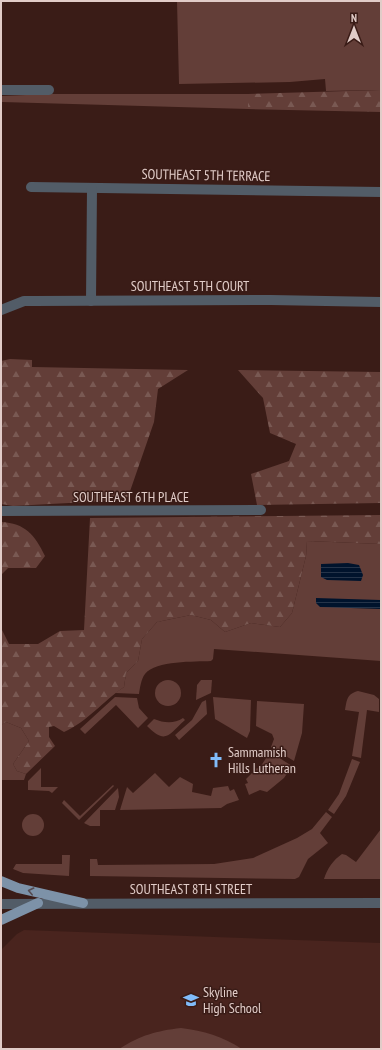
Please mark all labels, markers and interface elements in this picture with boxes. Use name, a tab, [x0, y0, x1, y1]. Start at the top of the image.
north arrow	[334, 8, 374, 48]
text: N	[351, 11, 357, 25]
street label: SOUTHEAST 5TH TERRACE	[141, 165, 271, 185]
street label: SOUTHEAST 5TH COURT	[131, 277, 250, 295]
street label: SOUTHEAST 6TH PLACE	[73, 488, 189, 506]
place label: Sammamish Hills Lutheran	[228, 743, 296, 777]
church icon: Sammamish Hills Lutheran	[207, 751, 225, 769]
street label: SOUTHEAST 8TH STREET	[130, 880, 253, 898]
one-way arrow	[28, 887, 35, 895]
place label: Skyline High School	[203, 983, 262, 1017]
school or university icon: Skyline High School	[182, 991, 200, 1009]

